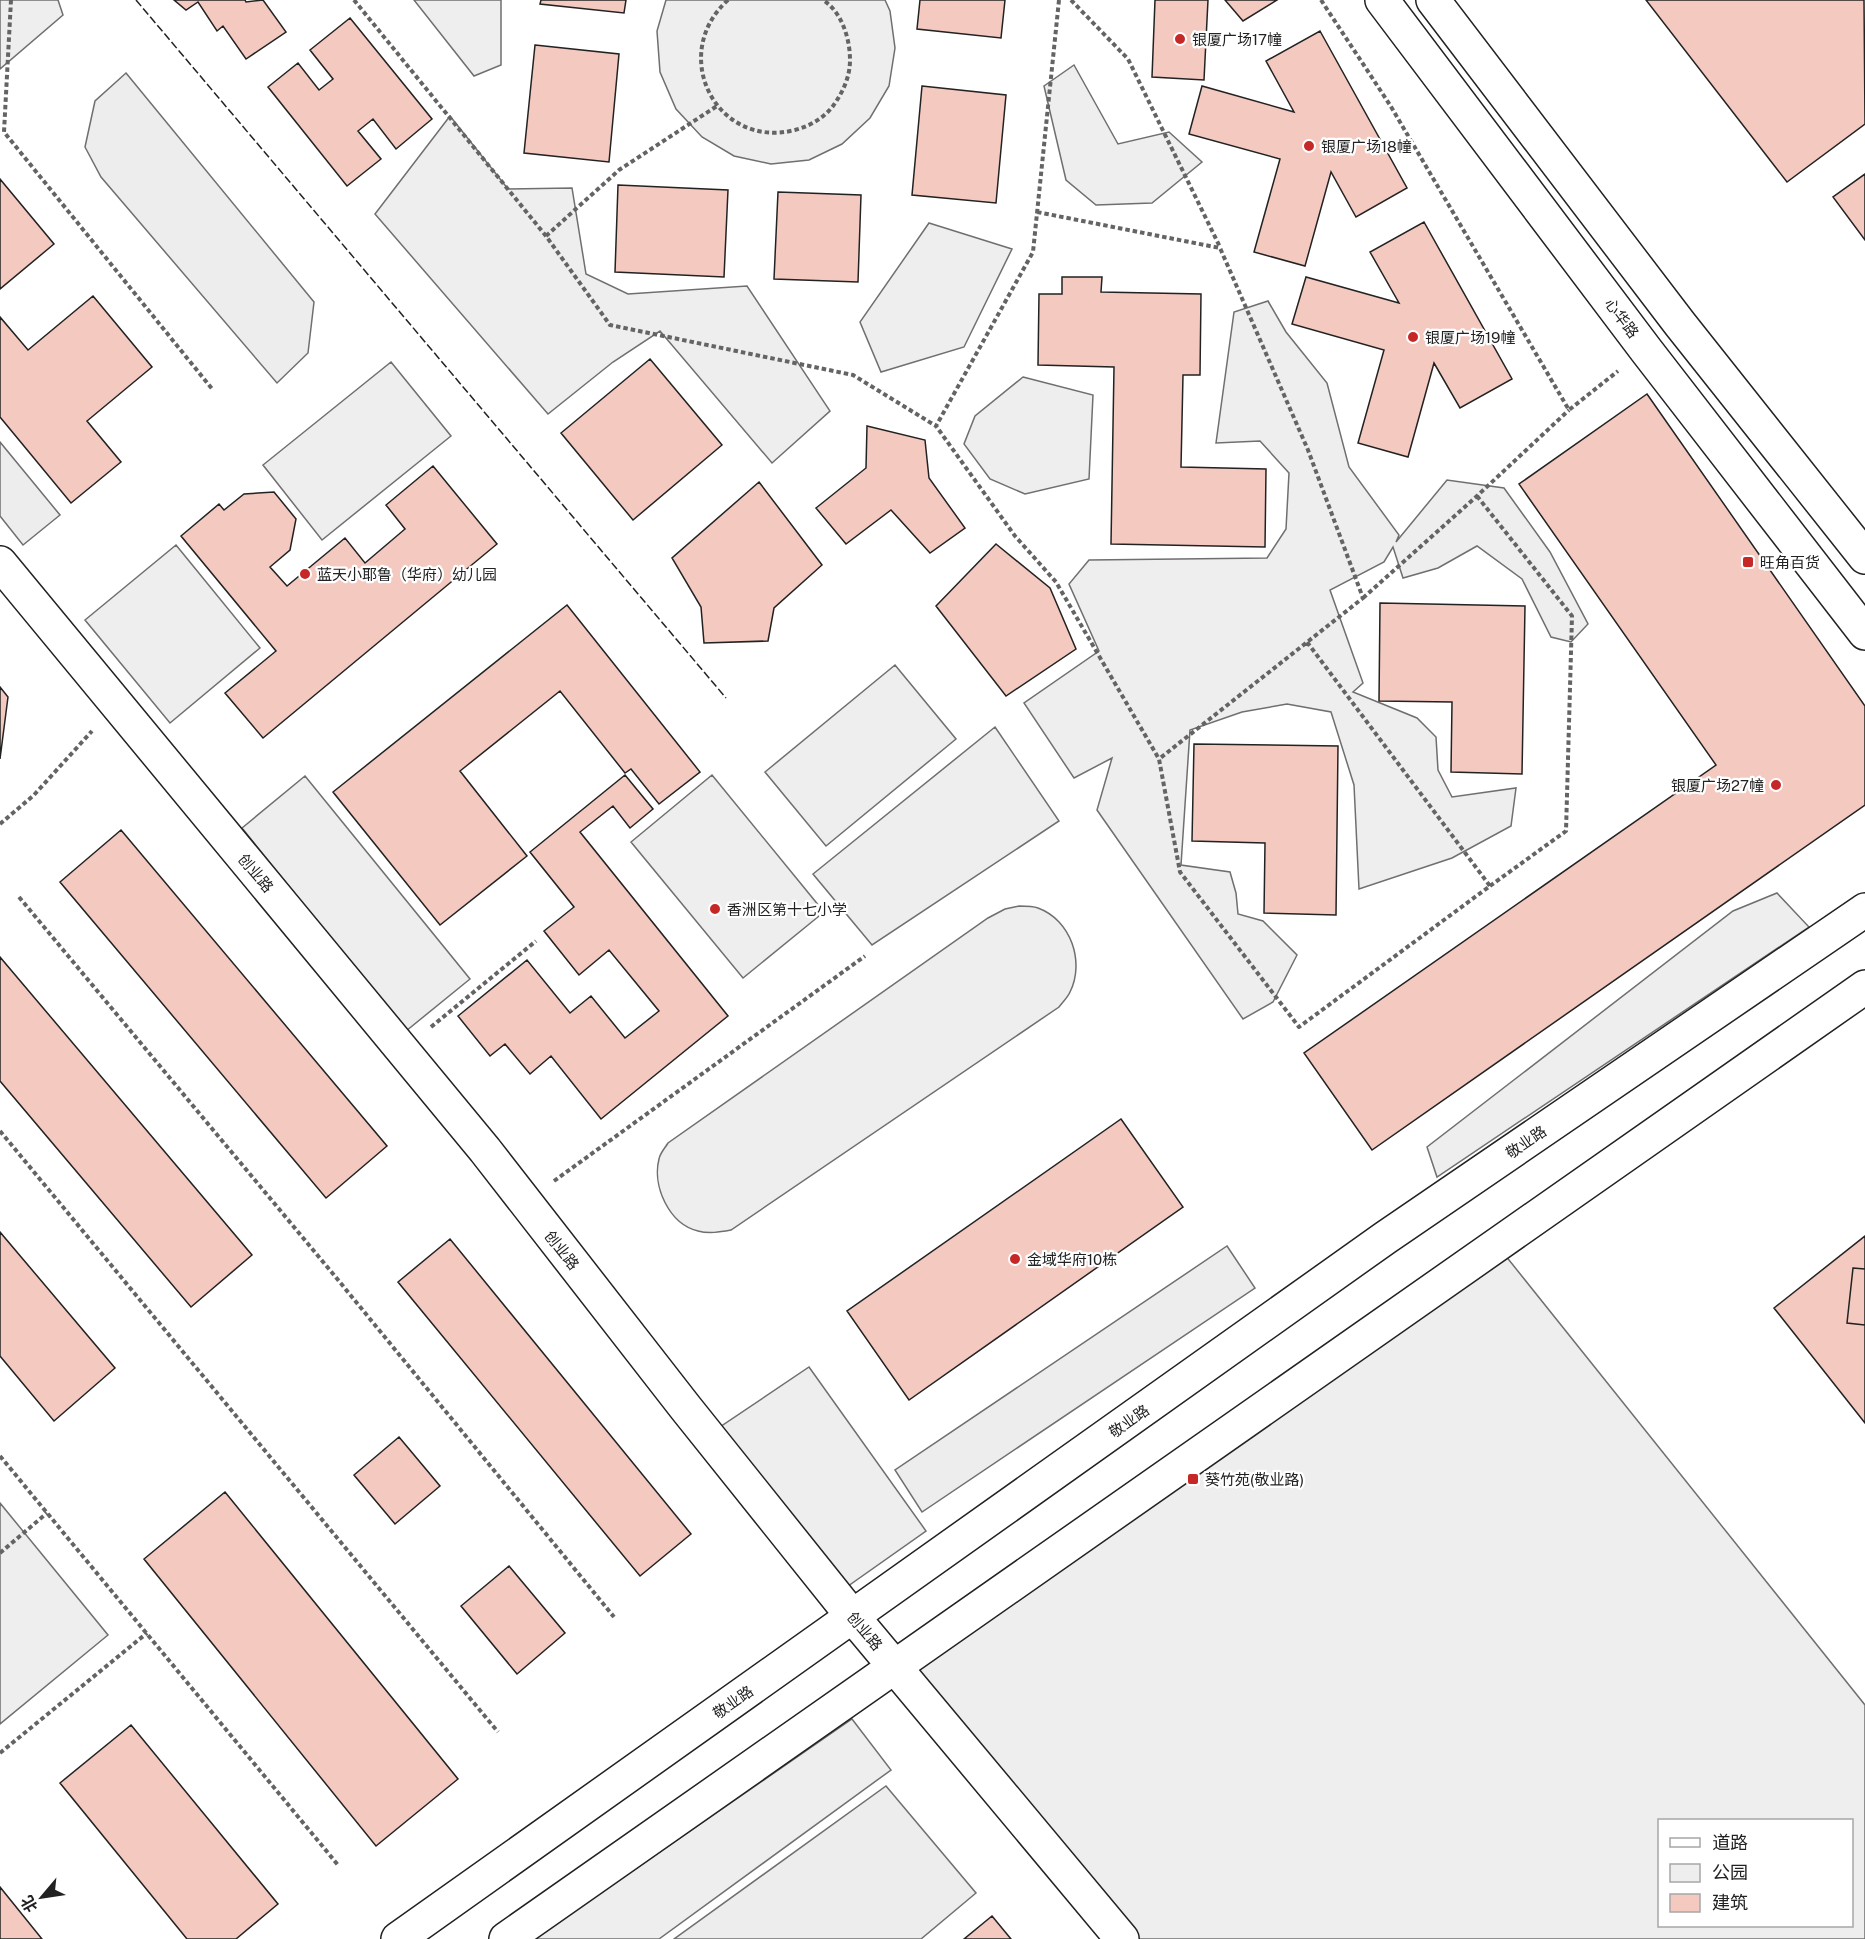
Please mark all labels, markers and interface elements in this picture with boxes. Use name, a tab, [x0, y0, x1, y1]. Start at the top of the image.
place label: 银厦广场17幢	[1192, 31, 1282, 48]
marker: 银厦广场17幢	[1173, 32, 1187, 46]
place label: 银厦广场18幢	[1321, 138, 1412, 155]
marker: 银厦广场18幢	[1302, 139, 1316, 153]
street label: 心华路	[1602, 295, 1642, 341]
place label: 银厦广场19幢	[1425, 329, 1515, 346]
marker: 银厦广场19幢	[1406, 330, 1420, 344]
place label: 旺角百货	[1760, 554, 1820, 571]
marker: 旺角百货	[1741, 555, 1755, 569]
place label: 蓝天小耶鲁（华府）幼儿园	[317, 566, 497, 583]
marker: 蓝天小耶鲁（华府）幼儿园	[298, 567, 312, 581]
place label: 银厦广场27幢	[1671, 777, 1764, 794]
marker: 银厦广场27幢	[1769, 778, 1783, 792]
street label: 创业路	[235, 850, 277, 896]
place label: 香洲区第十七小学	[727, 901, 847, 918]
marker: 香洲区第十七小学	[708, 902, 722, 916]
street label: 敬业路	[1503, 1122, 1549, 1162]
street label: 创业路	[541, 1227, 583, 1273]
place label: 金域华府10栋	[1027, 1251, 1117, 1268]
marker: 金域华府10栋	[1008, 1252, 1022, 1266]
street label: 敬业路	[1106, 1401, 1152, 1441]
place label: 葵竹苑(敬业路)	[1205, 1471, 1304, 1488]
marker: 葵竹苑(敬业路)	[1186, 1472, 1200, 1486]
street label: 创业路	[844, 1608, 886, 1654]
street label: 敬业路	[710, 1682, 756, 1722]
legend	[1658, 1819, 1853, 1927]
text: 道路	[1712, 1832, 1748, 1853]
text: 公园	[1712, 1862, 1748, 1883]
north arrow	[12, 1867, 72, 1927]
text: 北	[17, 1892, 42, 1916]
text: 建筑	[1712, 1892, 1748, 1913]

